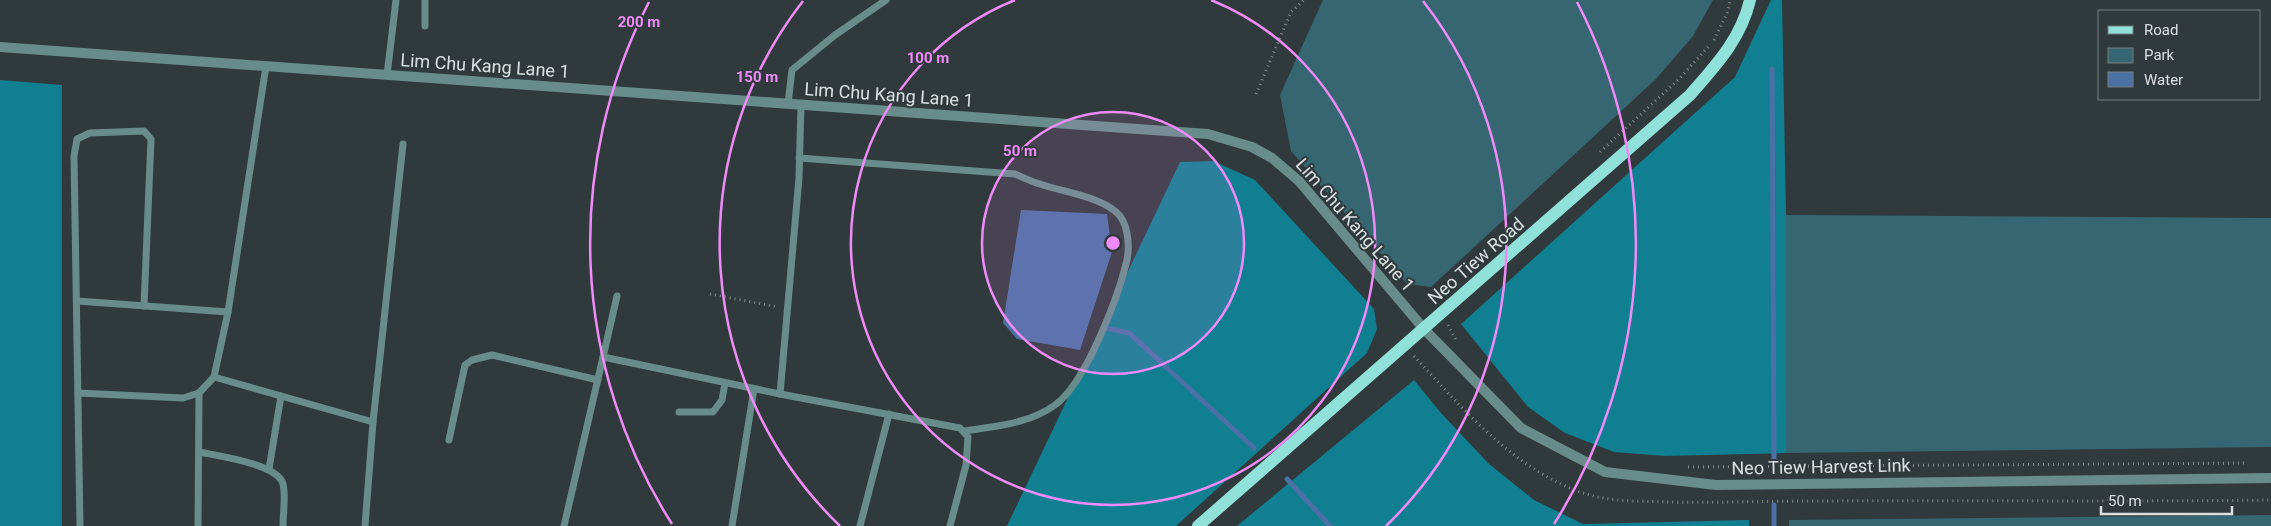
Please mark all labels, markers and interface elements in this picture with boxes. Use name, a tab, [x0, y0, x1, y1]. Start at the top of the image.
legend	[2098, 10, 2261, 100]
text: 200 m	[618, 13, 660, 31]
text: Road	[2144, 21, 2178, 39]
text: Park	[2144, 46, 2175, 64]
street label: Lim Chu Kang Lane 1	[400, 49, 570, 82]
text: 100 m	[907, 49, 949, 67]
text: 150 m	[736, 68, 778, 86]
text: Water	[2144, 71, 2183, 89]
street label: Lim Chu Kang Lane 1	[804, 78, 974, 111]
text: 50 m	[1003, 142, 1037, 160]
street label: Lim Chu Kang Lane 1	[1292, 154, 1419, 296]
street label: Neo Tiew Road	[1423, 213, 1528, 308]
centre of rings	[1104, 234, 1122, 252]
street label: Neo Tiew Harvest Link	[1731, 454, 1912, 479]
scale bar	[2101, 484, 2232, 516]
text: 50 m	[2108, 492, 2142, 510]

